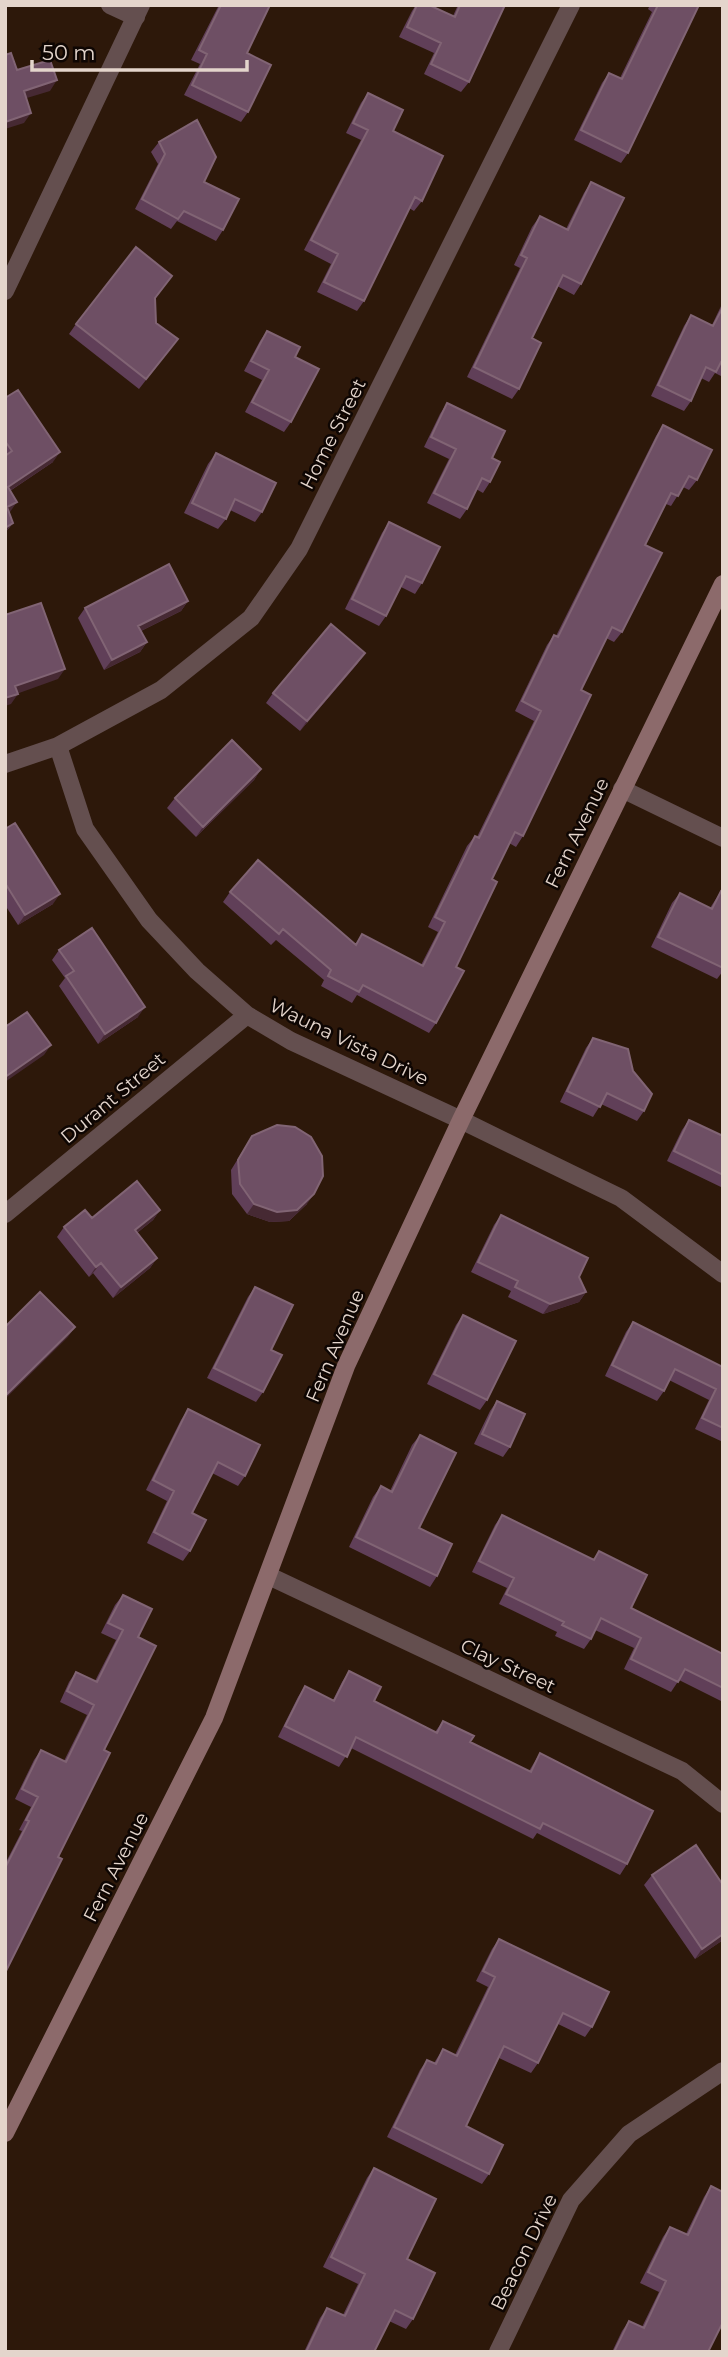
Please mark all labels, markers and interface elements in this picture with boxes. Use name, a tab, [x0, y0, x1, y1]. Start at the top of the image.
scale bar	[32, 28, 247, 72]
text: 50 m	[42, 40, 96, 65]
street label: Home Street	[295, 374, 371, 493]
street label: Fern Avenue	[540, 774, 614, 892]
street label: Wauna Vista Drive	[266, 994, 432, 1090]
street label: Durant Street	[56, 1047, 170, 1148]
street label: Fern Avenue	[301, 1286, 369, 1406]
street label: Clay Street	[457, 1634, 559, 1698]
street label: Fern Avenue	[78, 1808, 154, 1926]
street label: Beacon Drive	[486, 2190, 562, 2314]

